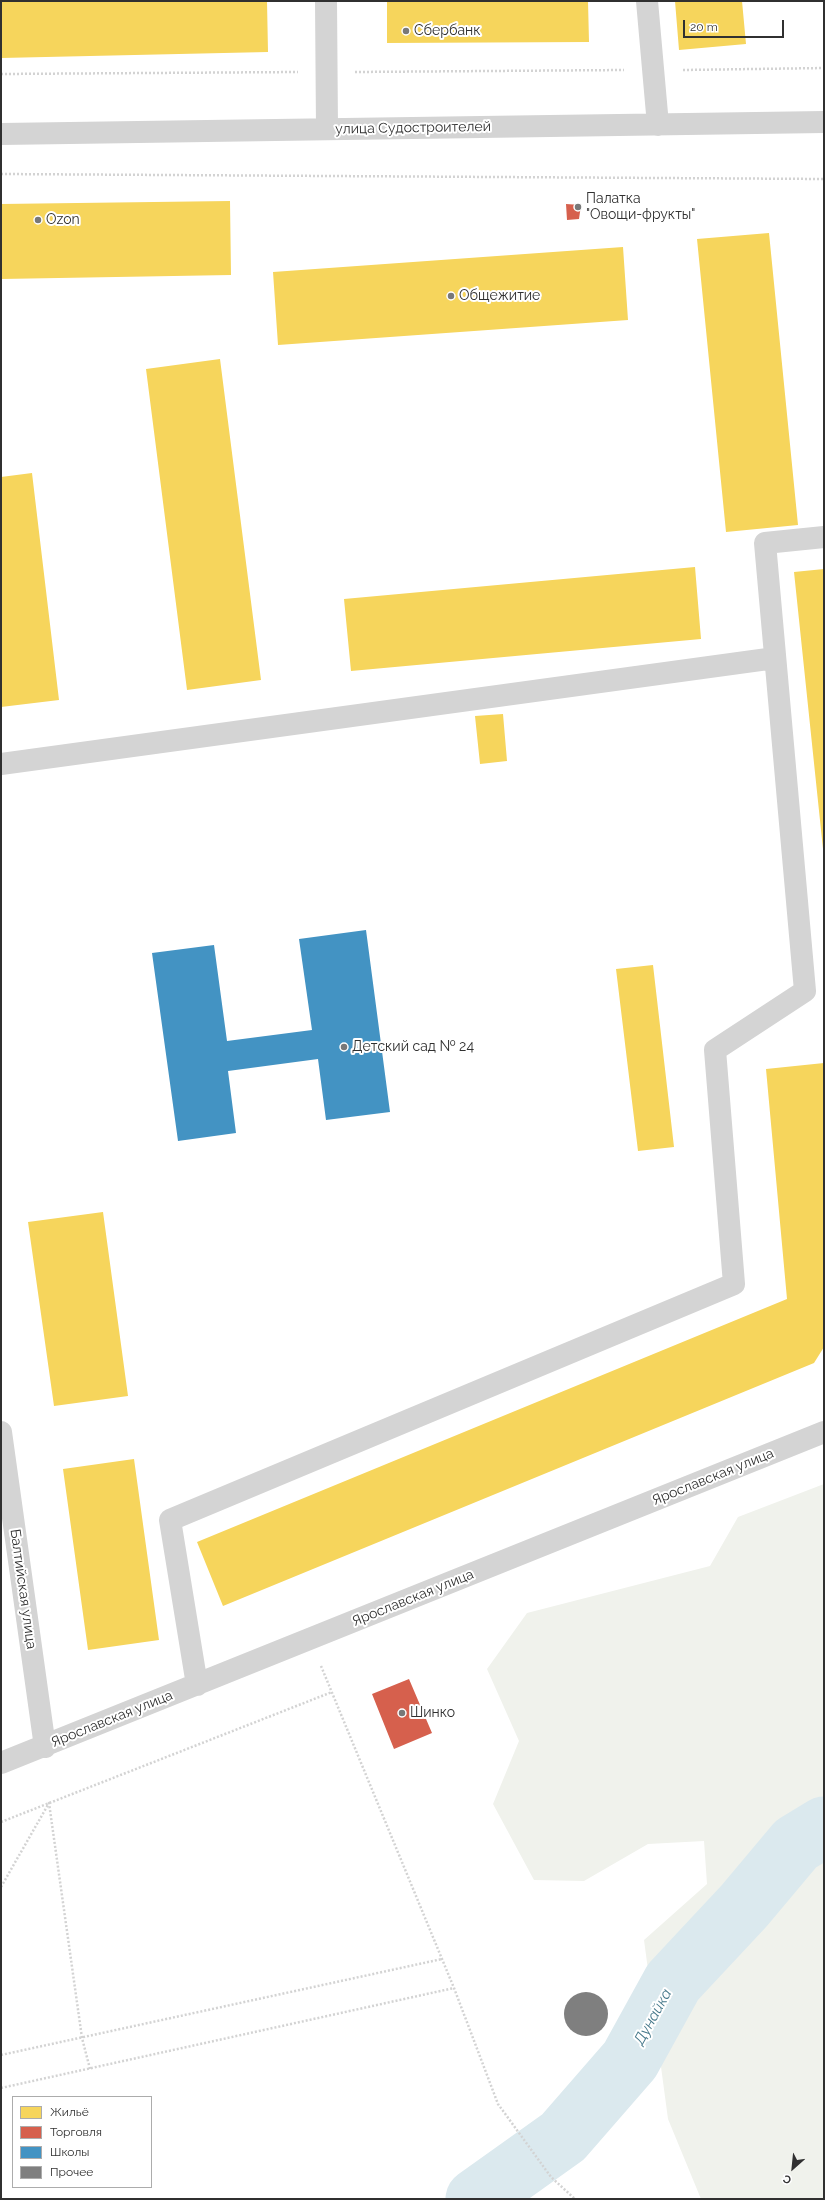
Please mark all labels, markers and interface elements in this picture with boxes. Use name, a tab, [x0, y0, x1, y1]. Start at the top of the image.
scale bar	[685, 12, 786, 38]
text: 20 m	[690, 20, 718, 34]
place label: Сбербанк	[414, 23, 481, 39]
marker: Сбербанк	[401, 26, 411, 36]
street label: улица Судостроителей	[335, 118, 491, 138]
place label: Палатка "Овощи-фрукты"	[586, 191, 695, 224]
marker: Палатка "Овощи-фрукты"	[573, 202, 583, 212]
place label: Ozon	[46, 212, 80, 228]
marker: Ozon	[33, 215, 43, 225]
place label: Общежитие	[459, 288, 540, 304]
marker: Общежитие	[446, 291, 456, 301]
place label: Детский сад № 24	[352, 1039, 474, 1055]
marker: Детский сад № 24	[339, 1042, 349, 1052]
street label: Ярославская улица	[650, 1445, 776, 1509]
street label: Балтийская улица	[6, 1528, 40, 1650]
street label: Ярославская улица	[350, 1566, 476, 1630]
street label: Ярославская улица	[49, 1687, 175, 1751]
place label: Шинко	[410, 1705, 455, 1721]
marker: Шинко	[397, 1708, 407, 1718]
water label: Дунайка	[630, 1986, 676, 2048]
legend	[12, 2096, 152, 2188]
text: Жильё	[50, 2105, 89, 2119]
text: Торговля	[50, 2125, 102, 2139]
text: Школы	[50, 2145, 89, 2159]
north arrow	[773, 2148, 813, 2188]
text: Прочее	[50, 2165, 93, 2179]
text: С	[781, 2172, 794, 2187]

